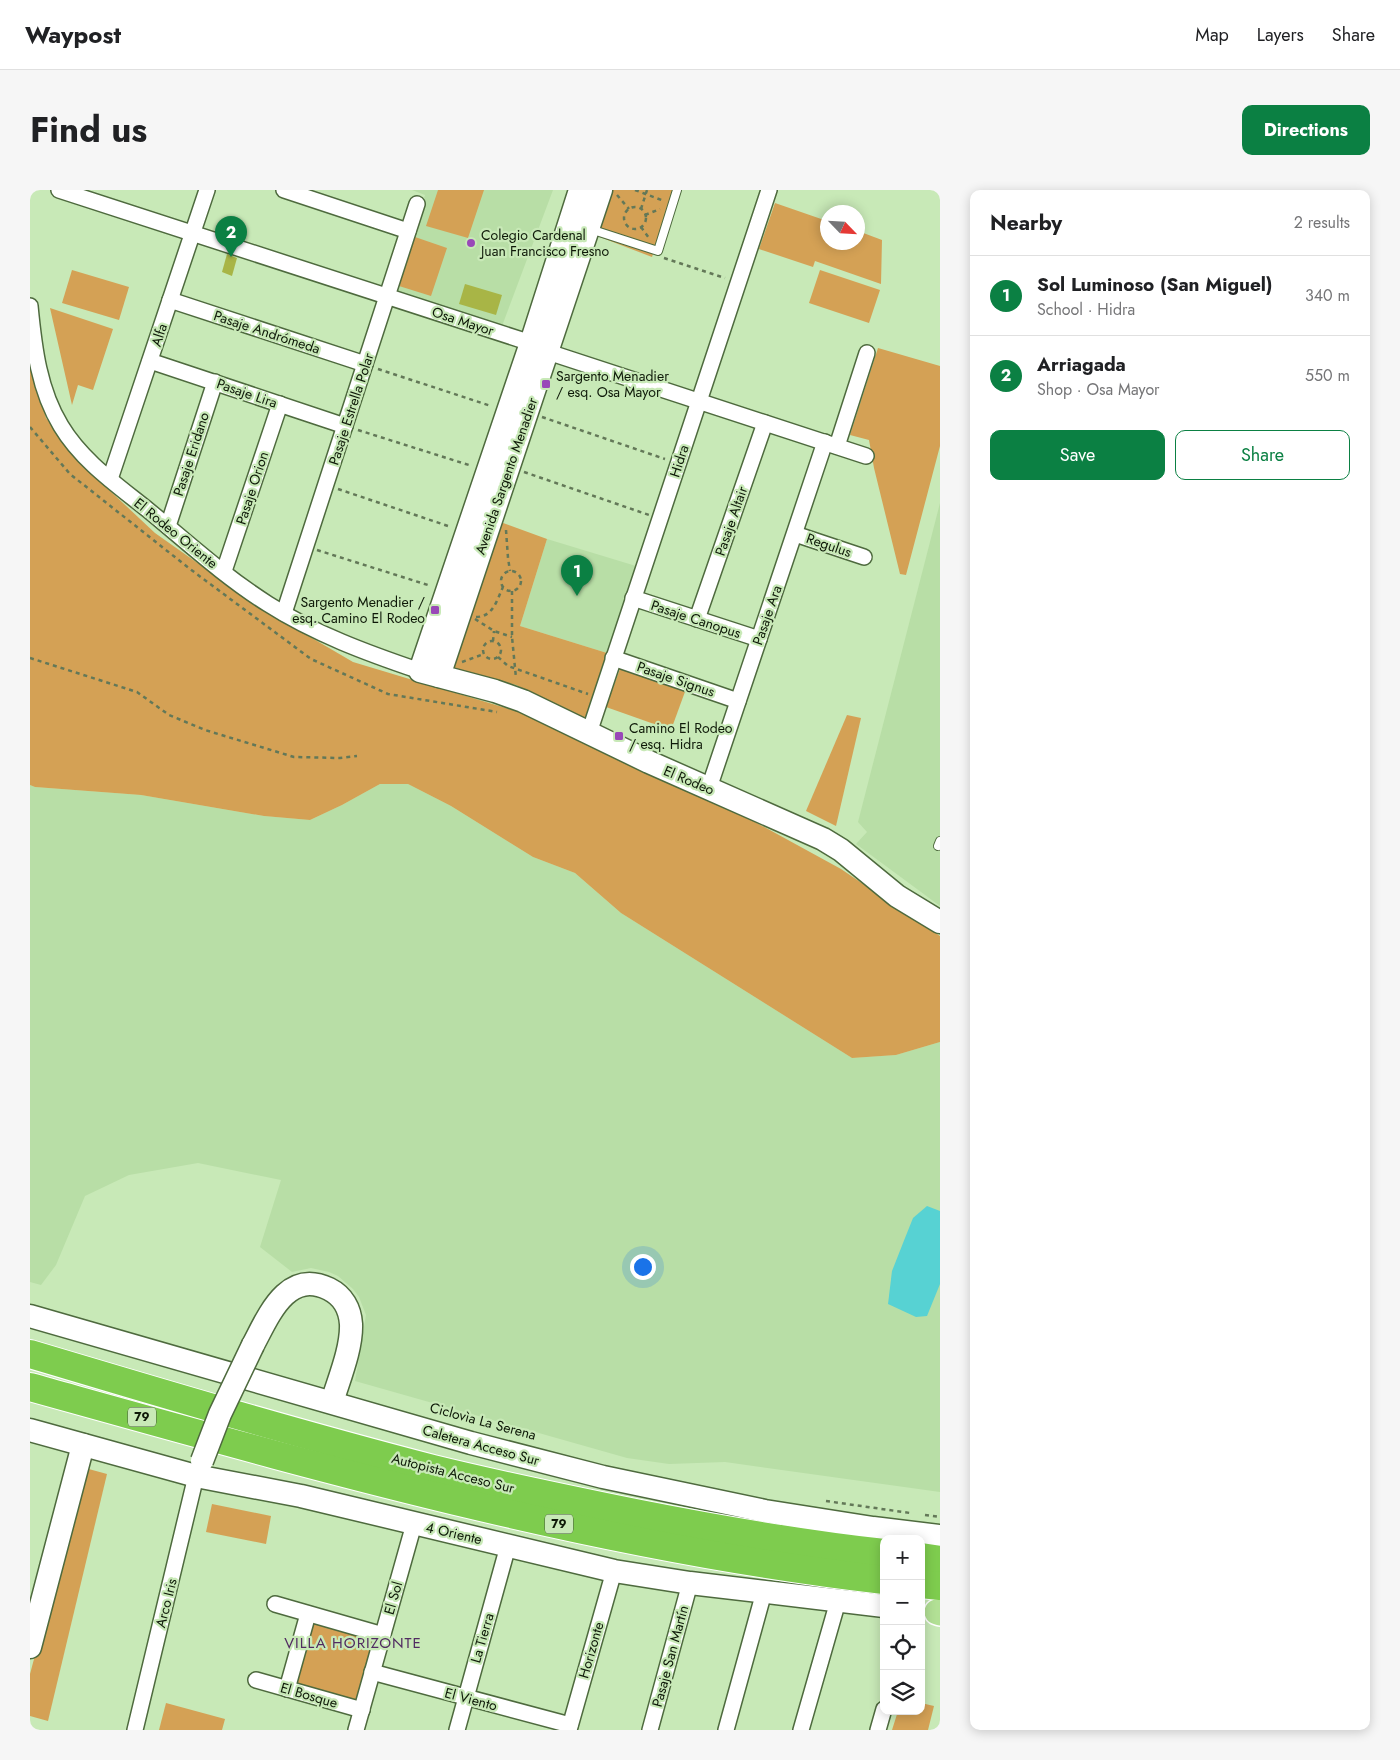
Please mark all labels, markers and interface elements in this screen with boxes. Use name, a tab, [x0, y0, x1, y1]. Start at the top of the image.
text: Waypost	[25, 17, 121, 52]
text: Map	[1195, 22, 1229, 48]
text: Layers	[1257, 22, 1304, 48]
text: Share	[1332, 22, 1375, 48]
text: Find us	[30, 105, 147, 155]
button: Directions	[1242, 105, 1370, 155]
north arrow	[820, 205, 865, 250]
text: Nearby	[990, 208, 1062, 238]
text: 2 results	[1294, 211, 1350, 234]
pin: 2	[215, 216, 247, 257]
place label: Colegio Cardenal Juan Francisco Fresno	[479, 225, 610, 261]
marker: Colegio Cardenal Juan Francisco Fresno	[465, 237, 477, 249]
text: Sol Luminoso (San Miguel)	[1037, 271, 1272, 298]
text: 1	[1002, 284, 1010, 307]
text: 340 m	[1305, 284, 1350, 307]
text: School · Hidra	[1037, 298, 1135, 321]
street label: Osa Mayor	[429, 302, 497, 340]
street label: Pasaje Andrómeda	[211, 305, 323, 359]
street label: Alfa	[146, 321, 172, 349]
street label: Pasaje Estrella Polar	[323, 350, 379, 468]
text: Arriagada	[1037, 351, 1126, 378]
text: 2	[1001, 364, 1011, 387]
text: 550 m	[1305, 364, 1350, 387]
place label: Sargento Menadier / esq. Osa Mayor	[556, 366, 669, 402]
street label: Pasaje Lira	[214, 373, 280, 413]
marker: Sargento Menadier / esq. Osa Mayor	[540, 378, 552, 390]
text: Shop · Osa Mayor	[1037, 378, 1160, 401]
street label: Avenida Sargento Menadier	[470, 395, 542, 557]
street label: Pasaje Eridano	[168, 409, 214, 499]
button: Save	[990, 430, 1165, 480]
button: Share	[1175, 430, 1350, 480]
street label: Hidra	[664, 442, 694, 480]
street label: Pasaje Orion	[231, 449, 273, 527]
street label: Pasaje Altair	[710, 483, 752, 558]
street label: El Rodeo Oriente	[130, 493, 222, 573]
street label: Regulus	[804, 528, 855, 562]
pin: 1	[561, 555, 593, 596]
street label: Pasaje Ara	[747, 582, 787, 648]
place label: Sargento Menadier / esq. Camino El Rodeo	[292, 592, 425, 628]
street label: Pasaje Canopus	[648, 595, 744, 643]
marker: Sargento Menadier / esq. Camino El Rodeo	[429, 604, 441, 616]
street label: Pasaje Signus	[634, 656, 718, 702]
place label: Camino El Rodeo / esq. Hidra	[629, 718, 733, 754]
marker: Camino El Rodeo / esq. Hidra	[613, 730, 625, 742]
street label: El Rodeo	[660, 760, 718, 800]
your location	[630, 1254, 656, 1280]
street label: Ciclovìa La Serena	[428, 1397, 538, 1445]
road number: 79	[128, 1408, 156, 1426]
street label: Caletera Acceso Sur	[420, 1420, 542, 1470]
street label: Autopista Acceso Sur	[389, 1448, 517, 1498]
road number: 79	[545, 1515, 573, 1534]
street label: 4 Oriente	[424, 1517, 484, 1549]
map controls	[880, 1535, 925, 1715]
button: +	[880, 1535, 925, 1580]
street label: Arco Iris	[150, 1576, 182, 1630]
street label: El Sol	[379, 1579, 407, 1617]
button: −	[880, 1580, 925, 1625]
street label: Pasaje San Martín	[647, 1603, 693, 1709]
street label: La Tierra	[465, 1611, 499, 1665]
street label: Horizonte	[573, 1619, 609, 1681]
button: locate	[880, 1625, 925, 1670]
district label: VILLA HORIZONTE	[284, 1632, 422, 1654]
button: layers	[880, 1670, 925, 1715]
street label: El Bosque	[278, 1677, 340, 1713]
street label: El Viento	[443, 1682, 500, 1716]

